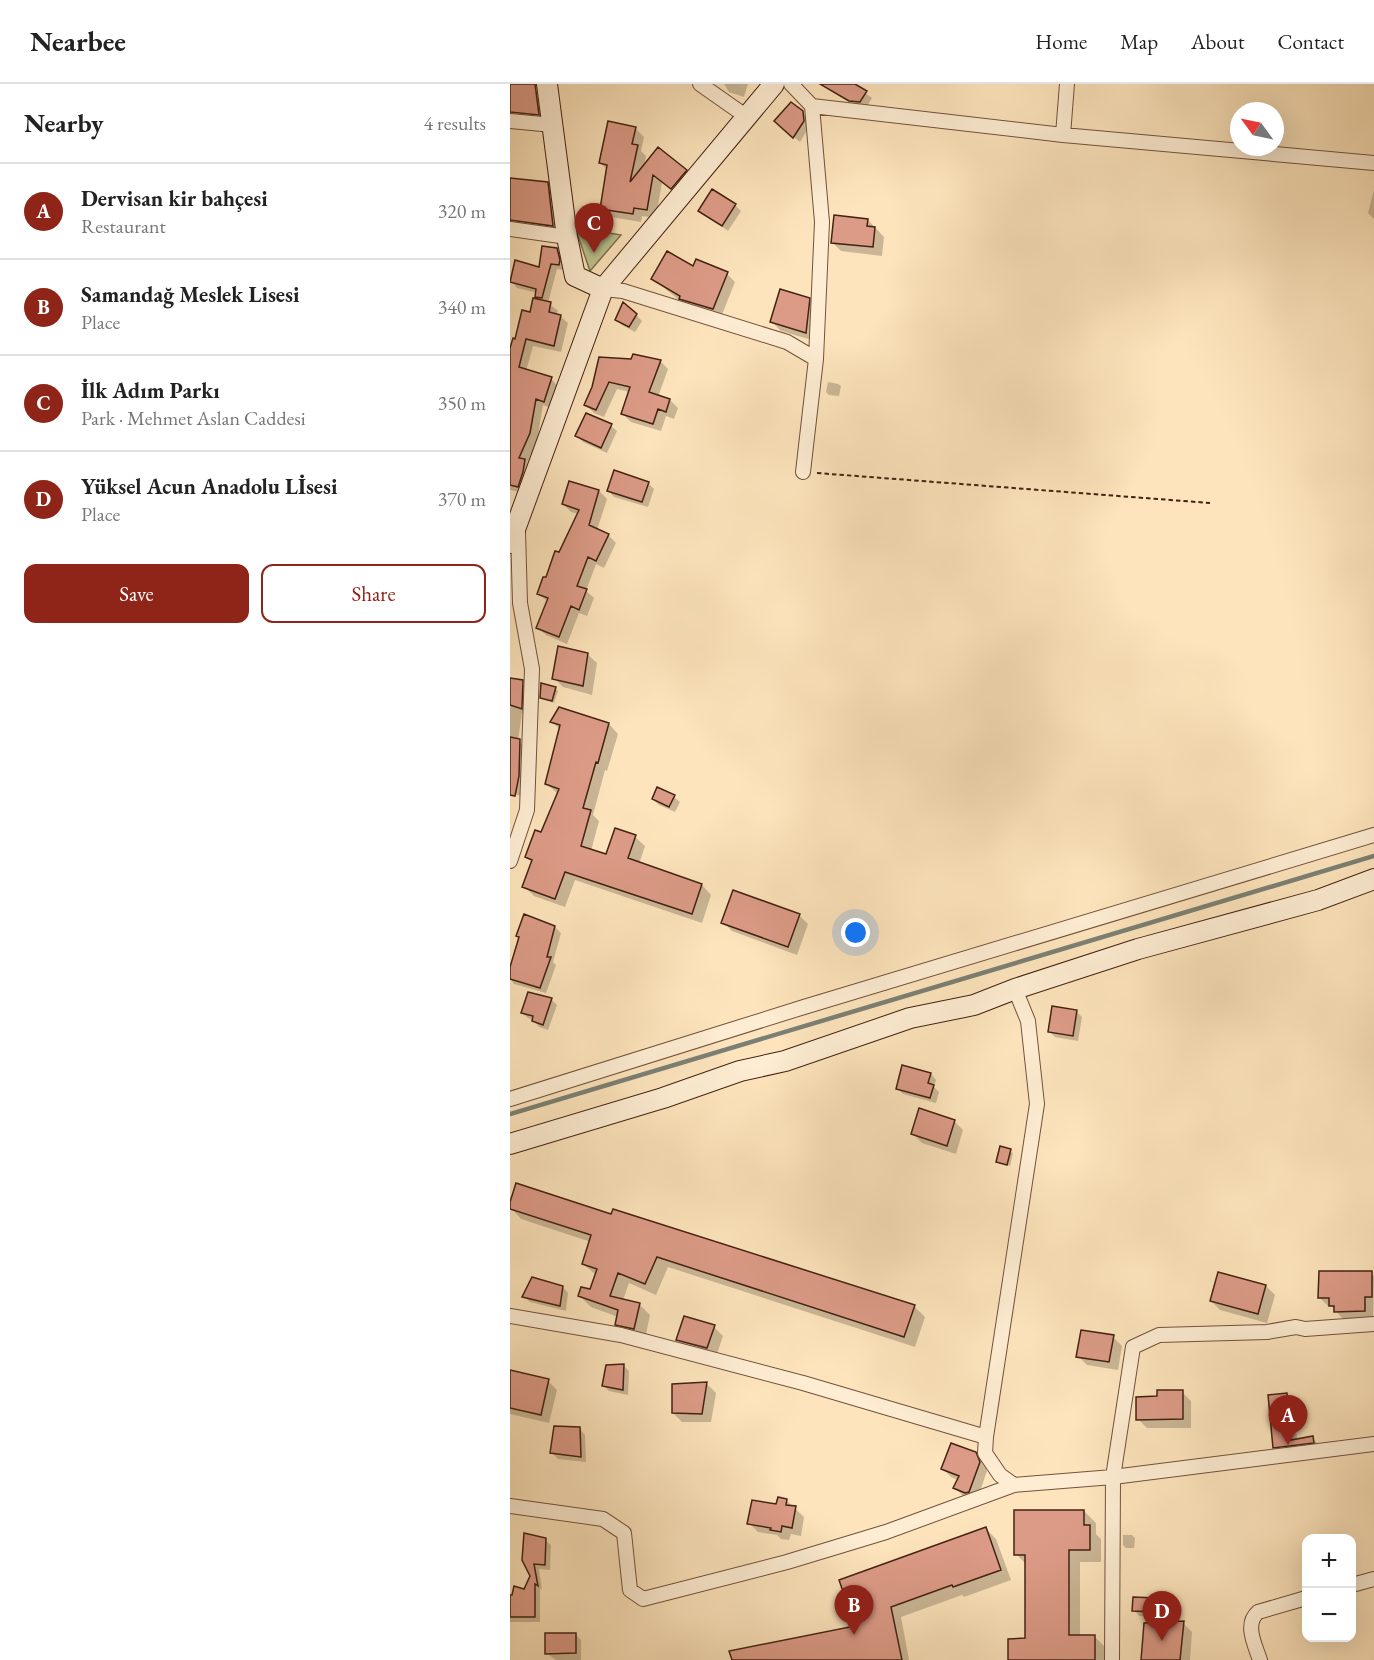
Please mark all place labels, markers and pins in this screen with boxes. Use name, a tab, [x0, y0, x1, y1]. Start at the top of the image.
pin: C	[574, 204, 614, 253]
pin: A	[1268, 1396, 1308, 1445]
pin: B	[834, 1586, 874, 1635]
pin: D	[1142, 1592, 1182, 1641]

